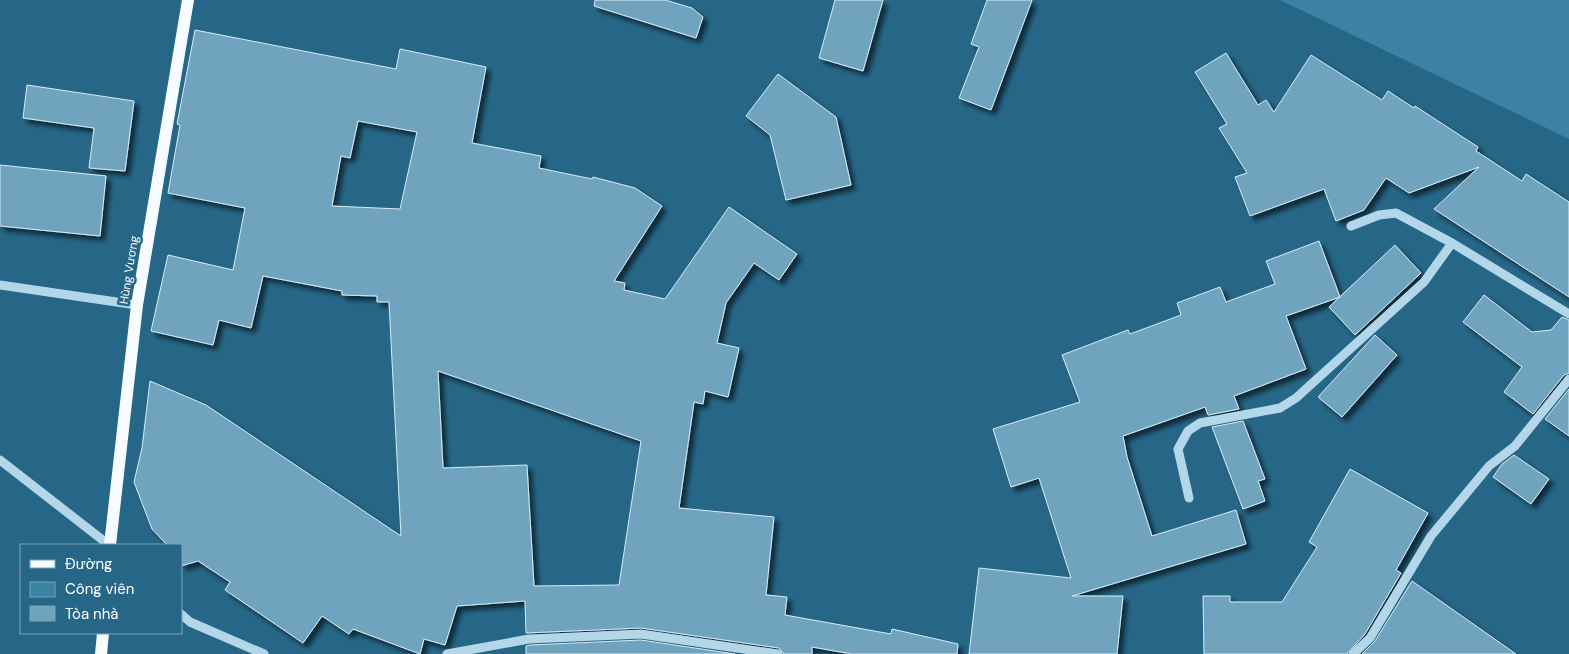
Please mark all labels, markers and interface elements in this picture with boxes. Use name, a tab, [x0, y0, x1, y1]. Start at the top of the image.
street label: Hùng Vương	[116, 234, 142, 305]
legend	[20, 544, 182, 634]
text: Đường	[65, 554, 113, 574]
text: Công viên	[65, 579, 134, 599]
text: Tòa nhà	[65, 604, 119, 624]

